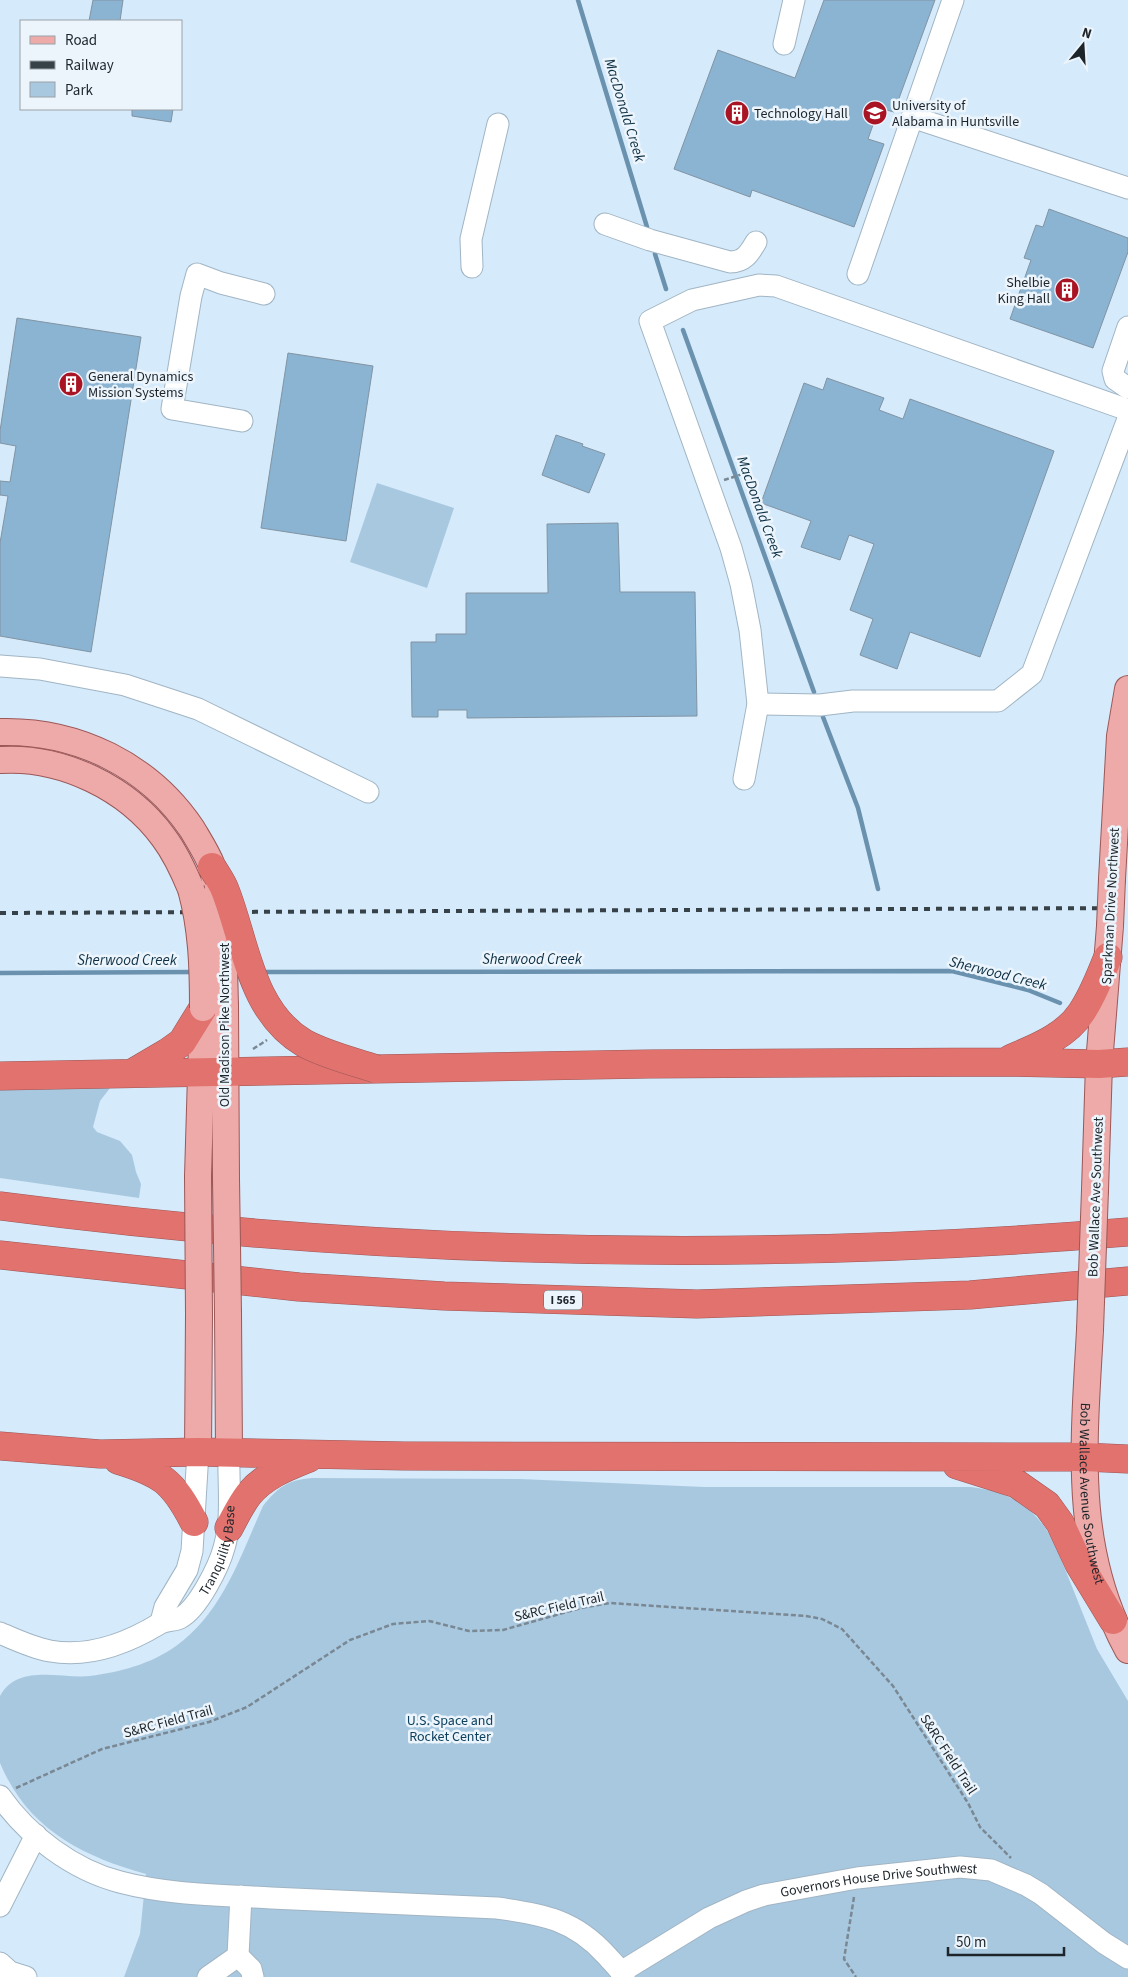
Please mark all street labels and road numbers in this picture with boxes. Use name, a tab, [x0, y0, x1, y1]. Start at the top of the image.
street label: Sparkman Drive Northwest	[1097, 827, 1125, 985]
street label: Old Madison Pike Northwest	[215, 942, 235, 1107]
street label: Bob Wallace Ave Southwest	[1083, 1116, 1109, 1277]
road number: I 565	[544, 1290, 582, 1310]
street label: Bob Wallace Avenue Southwest	[1074, 1402, 1109, 1587]
street label: Tranquility Base	[194, 1505, 240, 1600]
street label: S&RC Field Trail	[512, 1587, 607, 1627]
street label: S&RC Field Trail	[121, 1700, 216, 1743]
street label: S&RC Field Trail	[915, 1711, 982, 1799]
street label: Governors House Drive Southwest	[779, 1858, 978, 1903]

